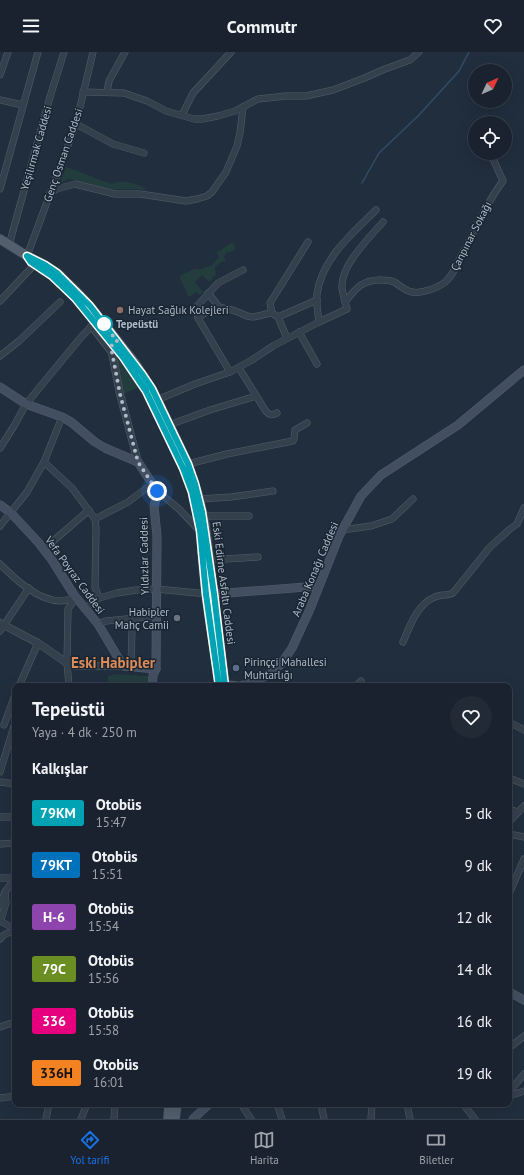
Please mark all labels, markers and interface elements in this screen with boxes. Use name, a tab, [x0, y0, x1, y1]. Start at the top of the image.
icon: menu	[20, 15, 42, 37]
text: Commutr	[227, 15, 297, 38]
icon: heart	[482, 15, 504, 37]
north arrow	[468, 64, 512, 108]
map controls	[468, 64, 512, 160]
street label: Yeşilırmak Caddesi	[17, 104, 55, 192]
street label: Genç Osman Caddesi	[40, 106, 86, 204]
button: locate	[468, 116, 512, 160]
street label: Çanpınar Sokağı	[448, 199, 494, 273]
place label: Hayat Sağlık Kolejleri	[128, 303, 229, 317]
marker: Hayat Sağlık Kolejleri	[115, 305, 125, 315]
marker: Tepeüstü	[95, 315, 113, 333]
place label: Tepeüstü	[116, 317, 158, 331]
your location	[147, 481, 167, 501]
street label: Yıldızlar Caddesi	[136, 517, 152, 595]
street label: Araba Konağı Caddesi	[289, 519, 341, 619]
street label: Eski Edirne Asfaltı Caddesi	[210, 521, 238, 645]
street label: Vefa Poyraz Caddesi	[41, 532, 108, 617]
place label: Habipler Mahç Camii	[115, 605, 169, 632]
marker: Habipler Mahç Camii	[172, 613, 182, 623]
district label: Eski Habipler	[71, 653, 156, 672]
place label: Pirinççi Mahallesi Muhtarlığı	[244, 655, 327, 682]
marker: Pirinççi Mahallesi Muhtarlığı	[231, 663, 241, 673]
button: heart	[450, 696, 492, 738]
text: Tepeüstü	[32, 697, 105, 721]
text: Yaya · 4 dk · 250 m	[32, 724, 137, 741]
text: Kalkışlar	[32, 759, 88, 778]
text: Otobüs	[96, 795, 141, 814]
text: 79KM	[40, 804, 76, 822]
text: 5 dk	[465, 804, 492, 823]
text: 15:47	[96, 814, 127, 831]
text: Otobüs	[92, 847, 138, 866]
text: 79KT	[40, 856, 72, 874]
text: 9 dk	[465, 856, 492, 875]
text: 15:51	[92, 866, 123, 883]
text: Otobüs	[88, 899, 134, 918]
text: H-6	[43, 908, 65, 926]
text: 12 dk	[456, 908, 492, 927]
text: 15:54	[88, 918, 119, 935]
text: Otobüs	[88, 951, 134, 970]
text: 79C	[42, 960, 66, 978]
text: 14 dk	[456, 960, 492, 979]
text: 15:56	[88, 970, 119, 987]
text: Otobüs	[88, 1003, 134, 1022]
text: 336	[42, 1012, 66, 1030]
text: 16 dk	[456, 1012, 492, 1031]
text: 15:58	[88, 1022, 119, 1039]
text: Otobüs	[93, 1055, 139, 1074]
text: 336H	[40, 1064, 73, 1082]
text: 19 dk	[456, 1064, 492, 1083]
text: 16:01	[93, 1074, 124, 1091]
tab: Yol tarifi	[70, 1129, 109, 1167]
tab: Harita	[250, 1129, 279, 1167]
tab: Biletler	[419, 1129, 454, 1167]

